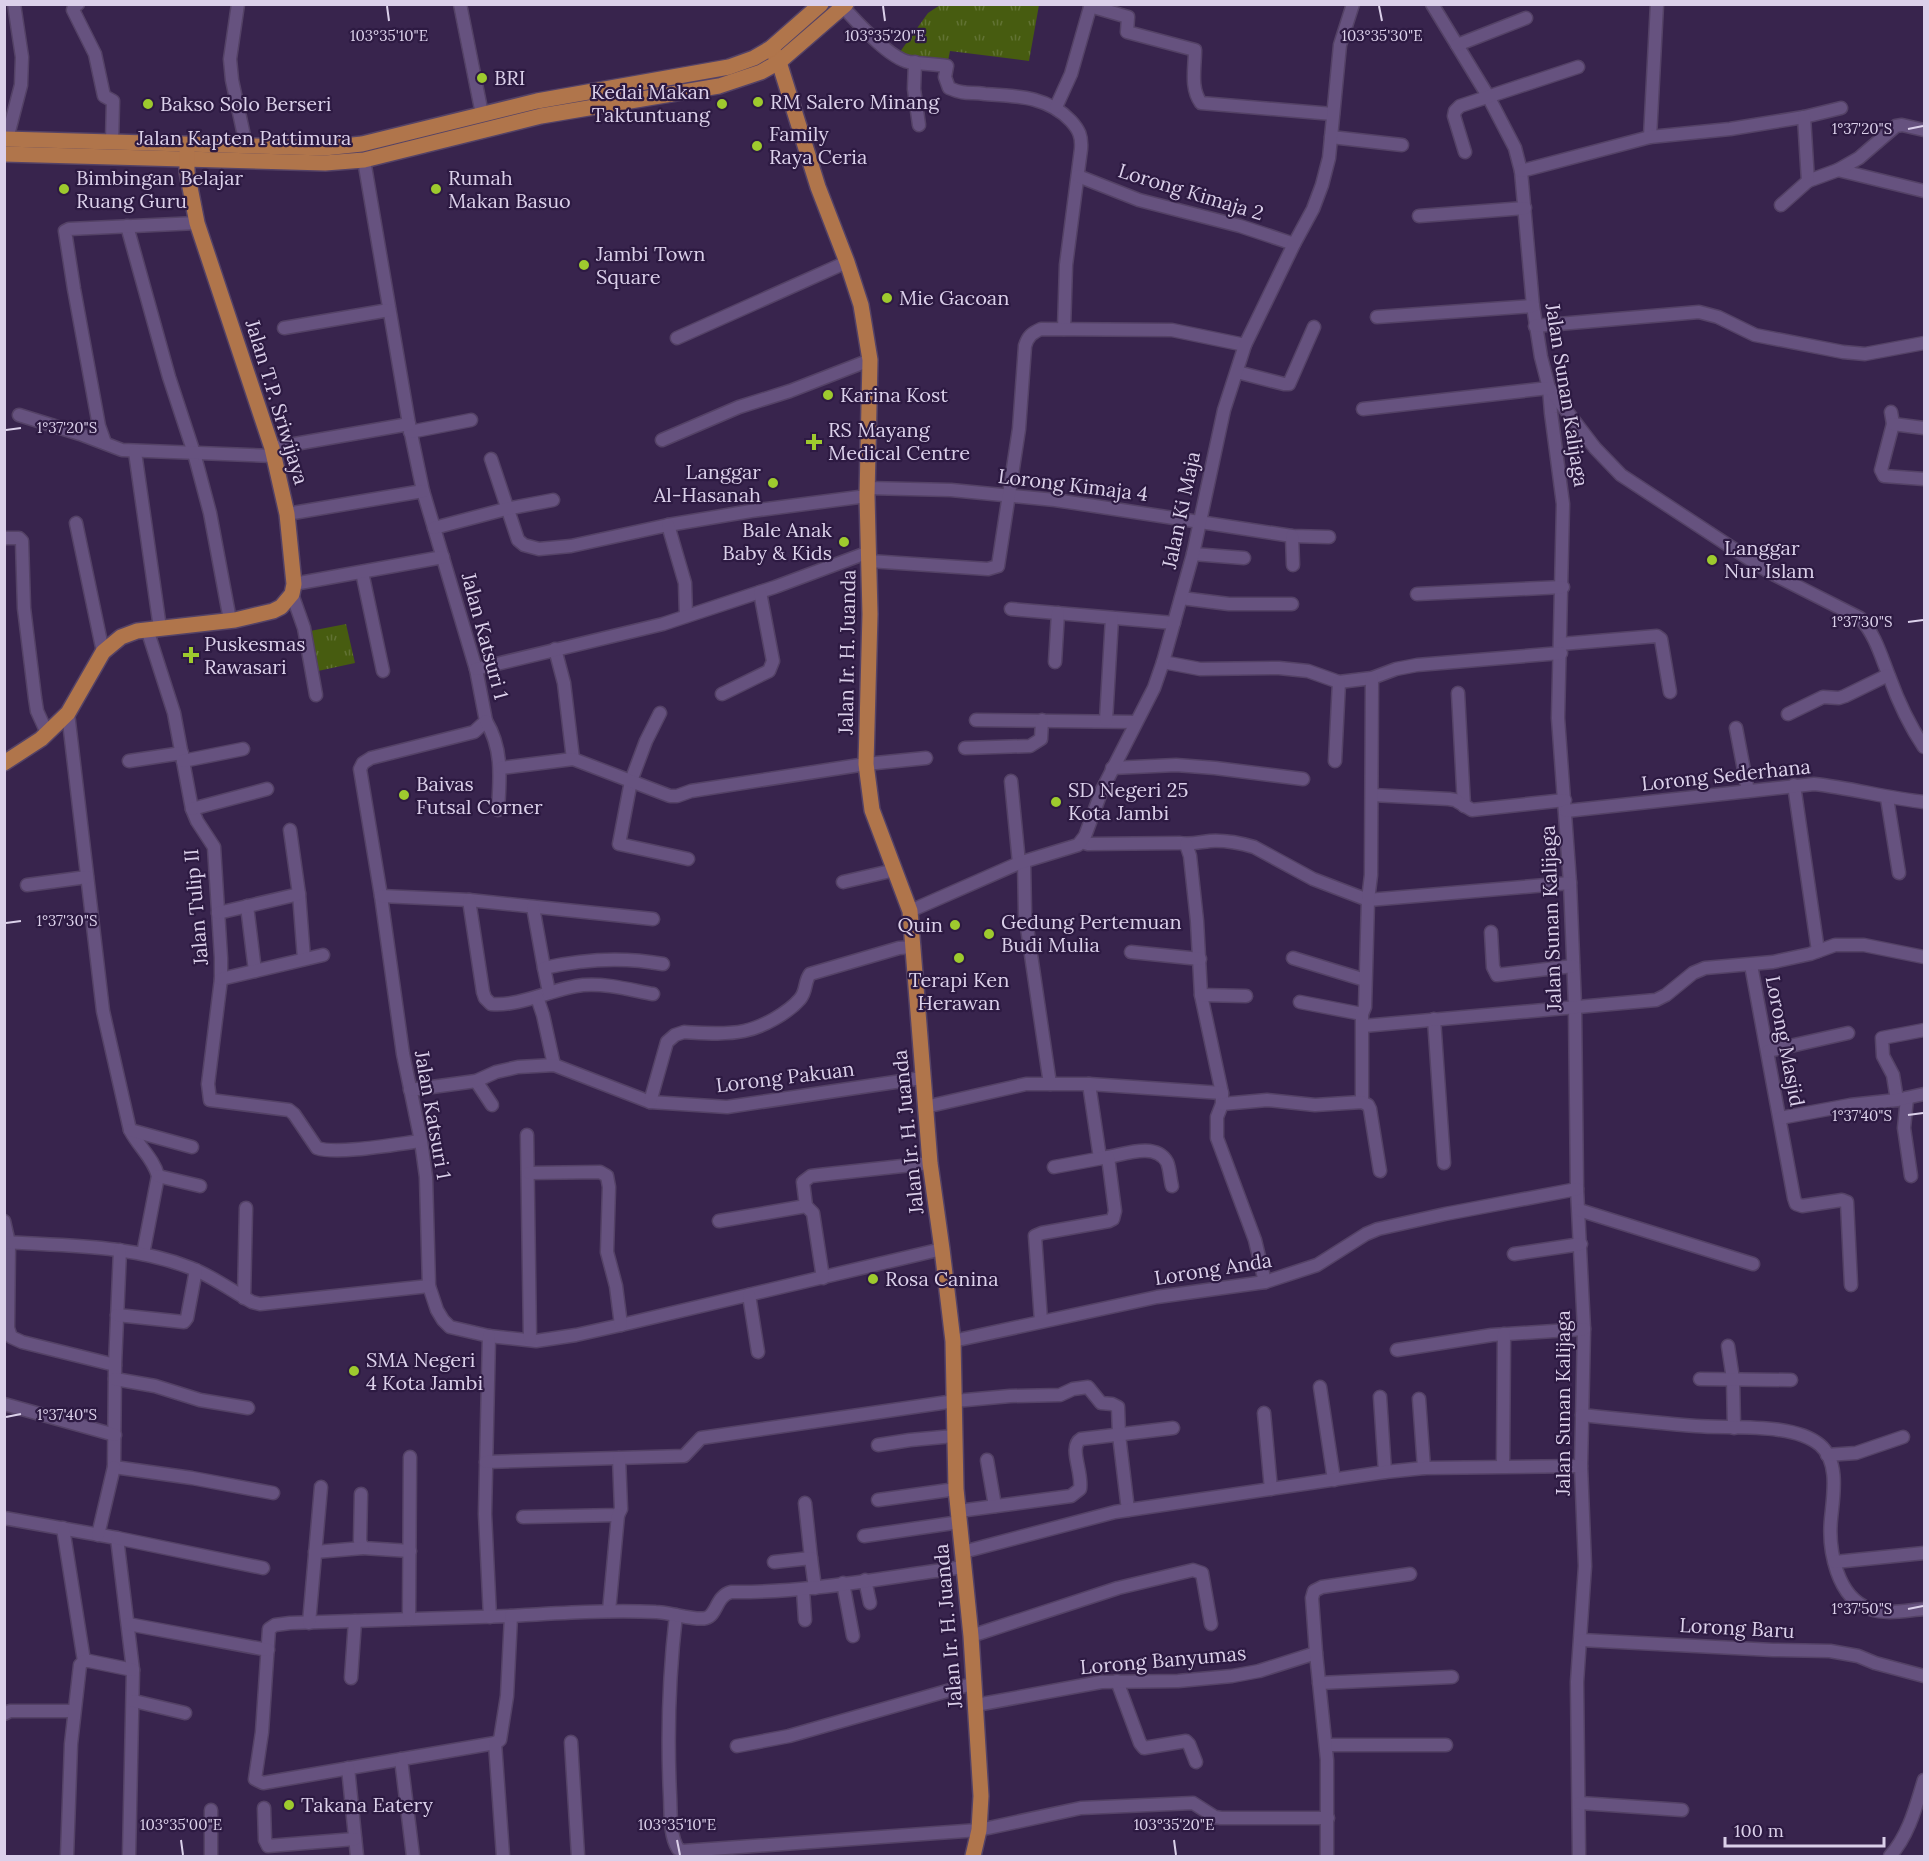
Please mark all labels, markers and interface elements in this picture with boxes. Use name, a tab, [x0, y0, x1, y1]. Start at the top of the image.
text: 103°35'10"E	[350, 26, 428, 45]
text: 103°35'20"E	[845, 26, 925, 45]
text: 103°35'30"E	[1341, 26, 1423, 45]
place label: BRI	[494, 65, 526, 90]
marker: BRI	[475, 71, 489, 85]
place label: Kedai Makan Taktuntuang	[591, 79, 711, 127]
place label: RM Salero Minang	[770, 89, 940, 114]
place label: Bakso Solo Berseri	[160, 91, 331, 116]
marker: RM Salero Minang	[751, 95, 765, 109]
marker: Bakso Solo Berseri	[141, 97, 155, 111]
marker: Kedai Makan Taktuntuang	[715, 97, 729, 111]
text: 1°37'20"S	[1832, 119, 1892, 138]
place label: Family Raya Ceria	[769, 121, 867, 169]
street label: Jalan Kapten Pattimura	[136, 125, 351, 150]
marker: Family Raya Ceria	[750, 139, 764, 153]
street label: Lorong Kimaja 2	[1115, 157, 1267, 226]
place label: Bimbingan Belajar Ruang Guru	[76, 165, 244, 213]
place label: Rumah Makan Basuo	[448, 165, 571, 213]
marker: Bimbingan Belajar Ruang Guru	[57, 182, 71, 196]
marker: Rumah Makan Basuo	[429, 182, 443, 196]
place label: Jambi Town Square	[595, 241, 705, 289]
marker: Jambi Town Square	[577, 258, 591, 272]
place label: Mie Gacoan	[899, 285, 1009, 310]
marker: Mie Gacoan	[880, 291, 894, 305]
street label: Jalan Sunan Kalijaga	[1540, 300, 1594, 489]
street label: Jalan T.P. Sriwijaya	[240, 315, 314, 487]
place label: Karina Kost	[840, 382, 948, 407]
marker: Karina Kost	[821, 388, 835, 402]
place label: RS Mayang Medical Centre	[828, 417, 970, 465]
text: 1°37'20"S	[37, 418, 97, 437]
marker: RS Mayang Medical Centre	[805, 433, 823, 451]
street label: Jalan Ki Maja	[1156, 449, 1205, 572]
place label: Langgar Al-Hasanah	[653, 459, 761, 507]
street label: Lorong Kimaja 4	[997, 463, 1150, 506]
marker: Langgar Al-Hasanah	[766, 476, 780, 490]
place label: Bale Anak Baby & Kids	[722, 517, 832, 565]
marker: Bale Anak Baby & Kids	[837, 535, 851, 549]
place label: Langgar Nur Islam	[1724, 535, 1815, 583]
marker: Langgar Nur Islam	[1705, 553, 1719, 567]
street label: Jalan Katsuri 1	[456, 569, 514, 702]
street label: Jalan Ir. H. Juanda	[833, 569, 860, 736]
text: 1°37'30"S	[1832, 612, 1892, 631]
place label: Puskesmas Rawasari	[204, 631, 305, 679]
marker: Puskesmas Rawasari	[182, 646, 200, 664]
street label: Lorong Sederhana	[1640, 753, 1812, 796]
place label: Baivas Futsal Corner	[416, 771, 543, 819]
place label: SD Negeri 25 Kota Jambi	[1068, 777, 1188, 825]
marker: Baivas Futsal Corner	[397, 788, 411, 802]
marker: SD Negeri 25 Kota Jambi	[1049, 795, 1063, 809]
street label: Jalan Sunan Kalijaga	[1535, 825, 1566, 1012]
street label: Jalan Tulip II	[178, 848, 213, 967]
place label: Gedung Pertemuan Budi Mulia	[1001, 909, 1182, 957]
text: 1°37'30"S	[37, 911, 97, 930]
place label: Quin	[897, 912, 943, 937]
marker: Quin	[948, 918, 962, 932]
marker: Gedung Pertemuan Budi Mulia	[982, 927, 996, 941]
marker: Terapi Ken Herawan	[952, 951, 966, 965]
place label: Terapi Ken Herawan	[909, 967, 1009, 1015]
street label: Lorong Masjid	[1761, 973, 1810, 1108]
street label: Jalan Katsuri 1	[410, 1048, 457, 1181]
street label: Jalan Ir. H. Juanda	[886, 1049, 929, 1216]
street label: Lorong Pakuan	[714, 1056, 856, 1097]
text: 1°37'40"S	[1832, 1106, 1892, 1125]
street label: Lorong Anda	[1152, 1247, 1274, 1290]
place label: Rosa Canina	[885, 1266, 998, 1291]
marker: Rosa Canina	[866, 1272, 880, 1286]
street label: Jalan Sunan Kalijaga	[1550, 1310, 1575, 1497]
place label: SMA Negeri 4 Kota Jambi	[366, 1347, 483, 1395]
marker: SMA Negeri 4 Kota Jambi	[347, 1364, 361, 1378]
text: 1°37'40"S	[37, 1405, 97, 1424]
street label: Jalan Ir. H. Juanda	[928, 1543, 967, 1710]
text: 1°37'50"S	[1832, 1599, 1892, 1618]
street label: Lorong Baru	[1679, 1612, 1795, 1643]
street label: Lorong Banyumas	[1079, 1640, 1247, 1679]
place label: Takana Eatery	[301, 1792, 434, 1817]
marker: Takana Eatery	[282, 1798, 296, 1812]
scale bar	[1725, 1810, 1884, 1848]
text: 103°35'00"E	[140, 1815, 222, 1834]
text: 103°35'10"E	[638, 1815, 716, 1834]
text: 103°35'20"E	[1134, 1815, 1214, 1834]
text: 100 m	[1734, 1819, 1784, 1842]

